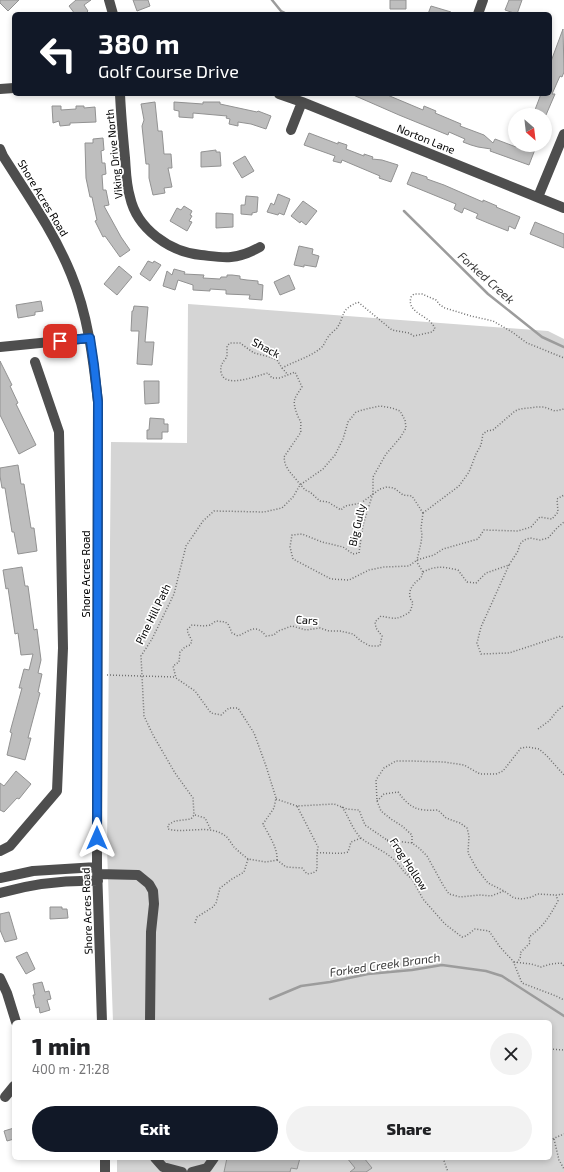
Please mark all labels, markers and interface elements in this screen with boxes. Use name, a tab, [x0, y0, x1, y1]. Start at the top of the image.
text: 380 m	[98, 26, 180, 60]
icon: left	[32, 28, 84, 80]
text: Golf Course Drive	[98, 60, 239, 82]
street label: Viking Drive North	[102, 108, 125, 200]
north arrow	[508, 108, 552, 152]
map controls	[508, 108, 552, 152]
street label: Norton Lane	[395, 121, 457, 156]
street label: Shore Acres Road	[15, 157, 71, 238]
water label: Forked Creek	[456, 248, 518, 306]
pin	[43, 324, 77, 358]
icon: arrive	[49, 330, 71, 352]
street label: Shack	[250, 335, 283, 360]
street label: Big Gully	[345, 502, 368, 548]
street label: Shore Acres Road	[79, 531, 92, 617]
street label: Pine Hill Path	[132, 581, 173, 646]
street label: Cars	[295, 612, 319, 627]
position arrow	[76, 817, 118, 859]
street label: Frog Hollow	[388, 835, 431, 893]
street label: Shore Acres Road	[78, 867, 95, 955]
water label: Forked Creek Branch	[328, 949, 441, 979]
text: 1 min	[32, 1031, 91, 1060]
button: close	[490, 1033, 532, 1075]
text: 400 m · 21:28	[32, 1061, 110, 1077]
button: Exit	[32, 1106, 278, 1152]
button: Share	[286, 1106, 532, 1152]

